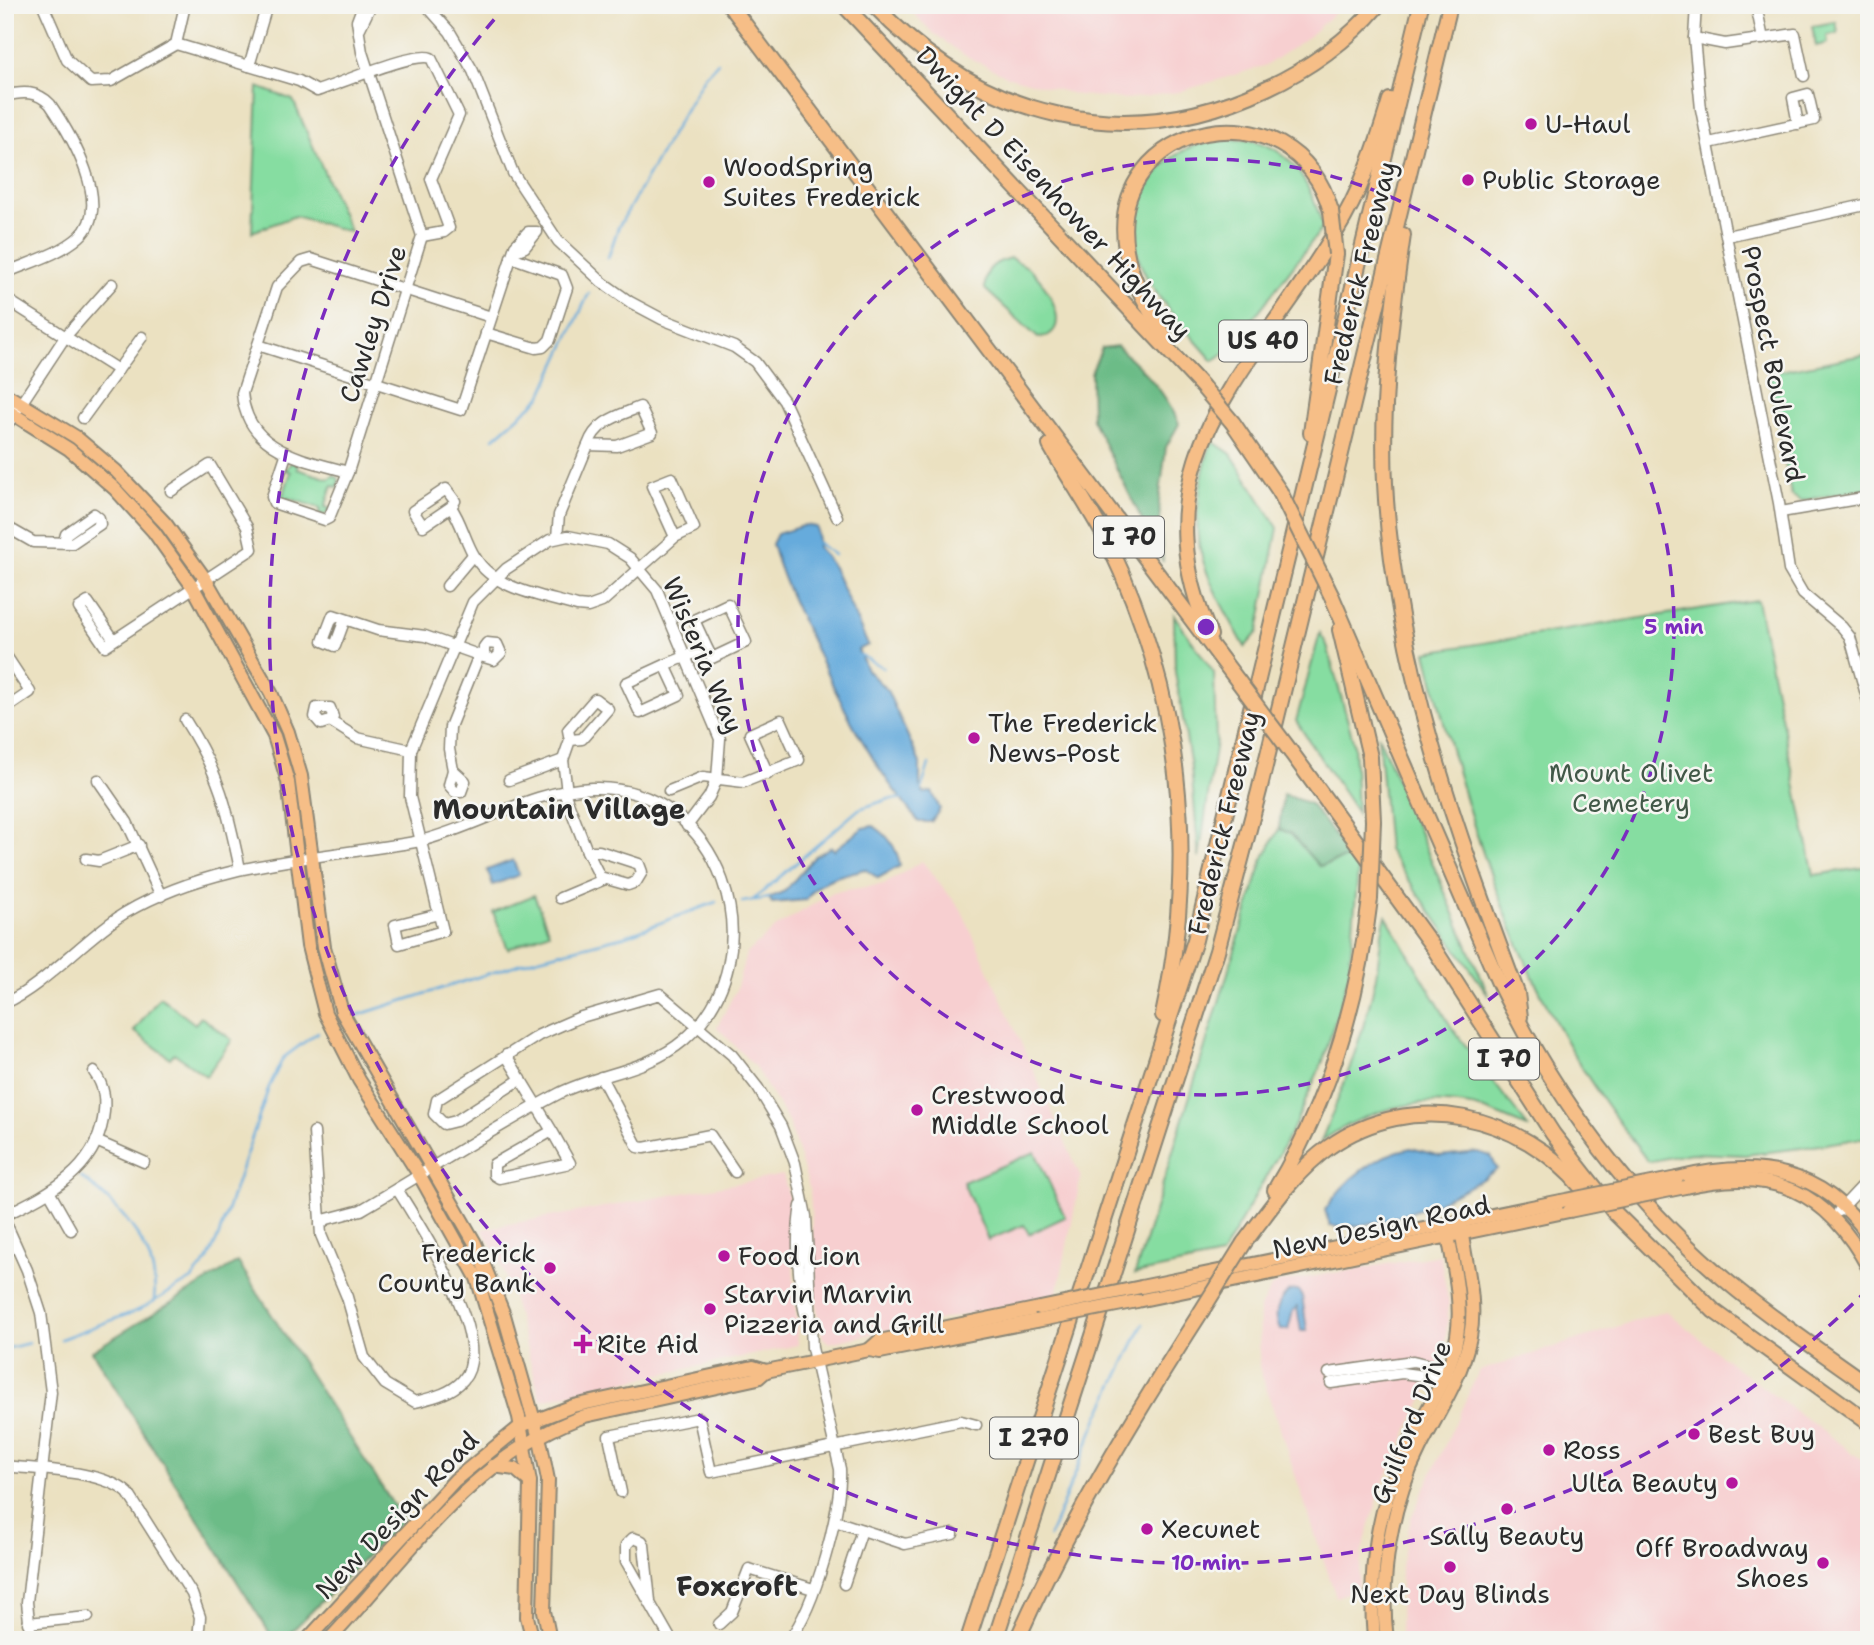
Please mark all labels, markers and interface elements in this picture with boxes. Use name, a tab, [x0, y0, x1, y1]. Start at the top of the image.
street label: Dwight D Eisenhower Highway	[909, 38, 1200, 347]
place label: U-Haul	[1545, 106, 1631, 141]
marker: U-Haul	[1523, 116, 1539, 132]
place label: WoodSpring Suites Frederick	[723, 149, 921, 214]
street label: Frederick Freeway	[1315, 157, 1404, 389]
place label: Public Storage	[1482, 162, 1661, 197]
marker: Public Storage	[1460, 172, 1476, 188]
marker: WoodSpring Suites Frederick	[701, 174, 717, 190]
street label: Cawley Drive	[331, 241, 414, 407]
street label: Prospect Boulevard	[1733, 243, 1814, 485]
road number: US 40	[1219, 320, 1307, 362]
road number: I 70	[1094, 516, 1164, 558]
street label: Wisteria Way	[655, 571, 752, 738]
text: 5 min	[1644, 613, 1704, 641]
centre of rings	[1194, 615, 1218, 639]
place label: The Frederick News-Post	[988, 705, 1158, 770]
street label: Frederick Freeway	[1179, 707, 1268, 939]
marker: The Frederick News-Post	[966, 730, 982, 746]
park label: Mount Olivet Cemetery	[1549, 755, 1713, 820]
district label: Mountain Village	[433, 790, 685, 828]
road number: I 70	[1469, 1038, 1539, 1079]
place label: Crestwood Middle School	[931, 1077, 1109, 1142]
marker: Crestwood Middle School	[909, 1102, 925, 1118]
street label: New Design Road	[1269, 1186, 1493, 1267]
place label: Frederick County Bank	[378, 1235, 536, 1300]
place label: Food Lion	[738, 1238, 861, 1273]
marker: Food Lion	[716, 1248, 732, 1264]
marker: Frederick County Bank	[542, 1260, 558, 1276]
place label: Starvin Marvin Pizzeria and Grill	[724, 1276, 944, 1341]
marker: Starvin Marvin Pizzeria and Grill	[702, 1301, 718, 1317]
place label: Rite Aid	[597, 1326, 698, 1361]
street label: Guilford Drive	[1362, 1335, 1459, 1509]
marker: Rite Aid	[575, 1336, 591, 1352]
place label: Best Buy	[1708, 1416, 1815, 1451]
road number: I 270	[990, 1418, 1078, 1458]
street label: New Design Road	[307, 1423, 486, 1607]
marker: Best Buy	[1686, 1426, 1702, 1442]
place label: Ross	[1563, 1432, 1621, 1467]
marker: Ross	[1541, 1442, 1557, 1458]
place label: Ulta Beauty	[1571, 1465, 1718, 1500]
marker: Ulta Beauty	[1724, 1475, 1740, 1491]
marker: Sally Beauty	[1499, 1501, 1515, 1517]
place label: Xecunet	[1161, 1511, 1260, 1546]
place label: Sally Beauty	[1429, 1518, 1585, 1553]
marker: Xecunet	[1139, 1521, 1155, 1537]
place label: Off Broadway Shoes	[1635, 1530, 1809, 1595]
text: 10 min	[1171, 1549, 1241, 1577]
marker: Off Broadway Shoes	[1815, 1555, 1831, 1571]
marker: Next Day Blinds	[1442, 1559, 1458, 1575]
district label: Foxcroft	[676, 1567, 798, 1605]
place label: Next Day Blinds	[1350, 1576, 1550, 1611]

